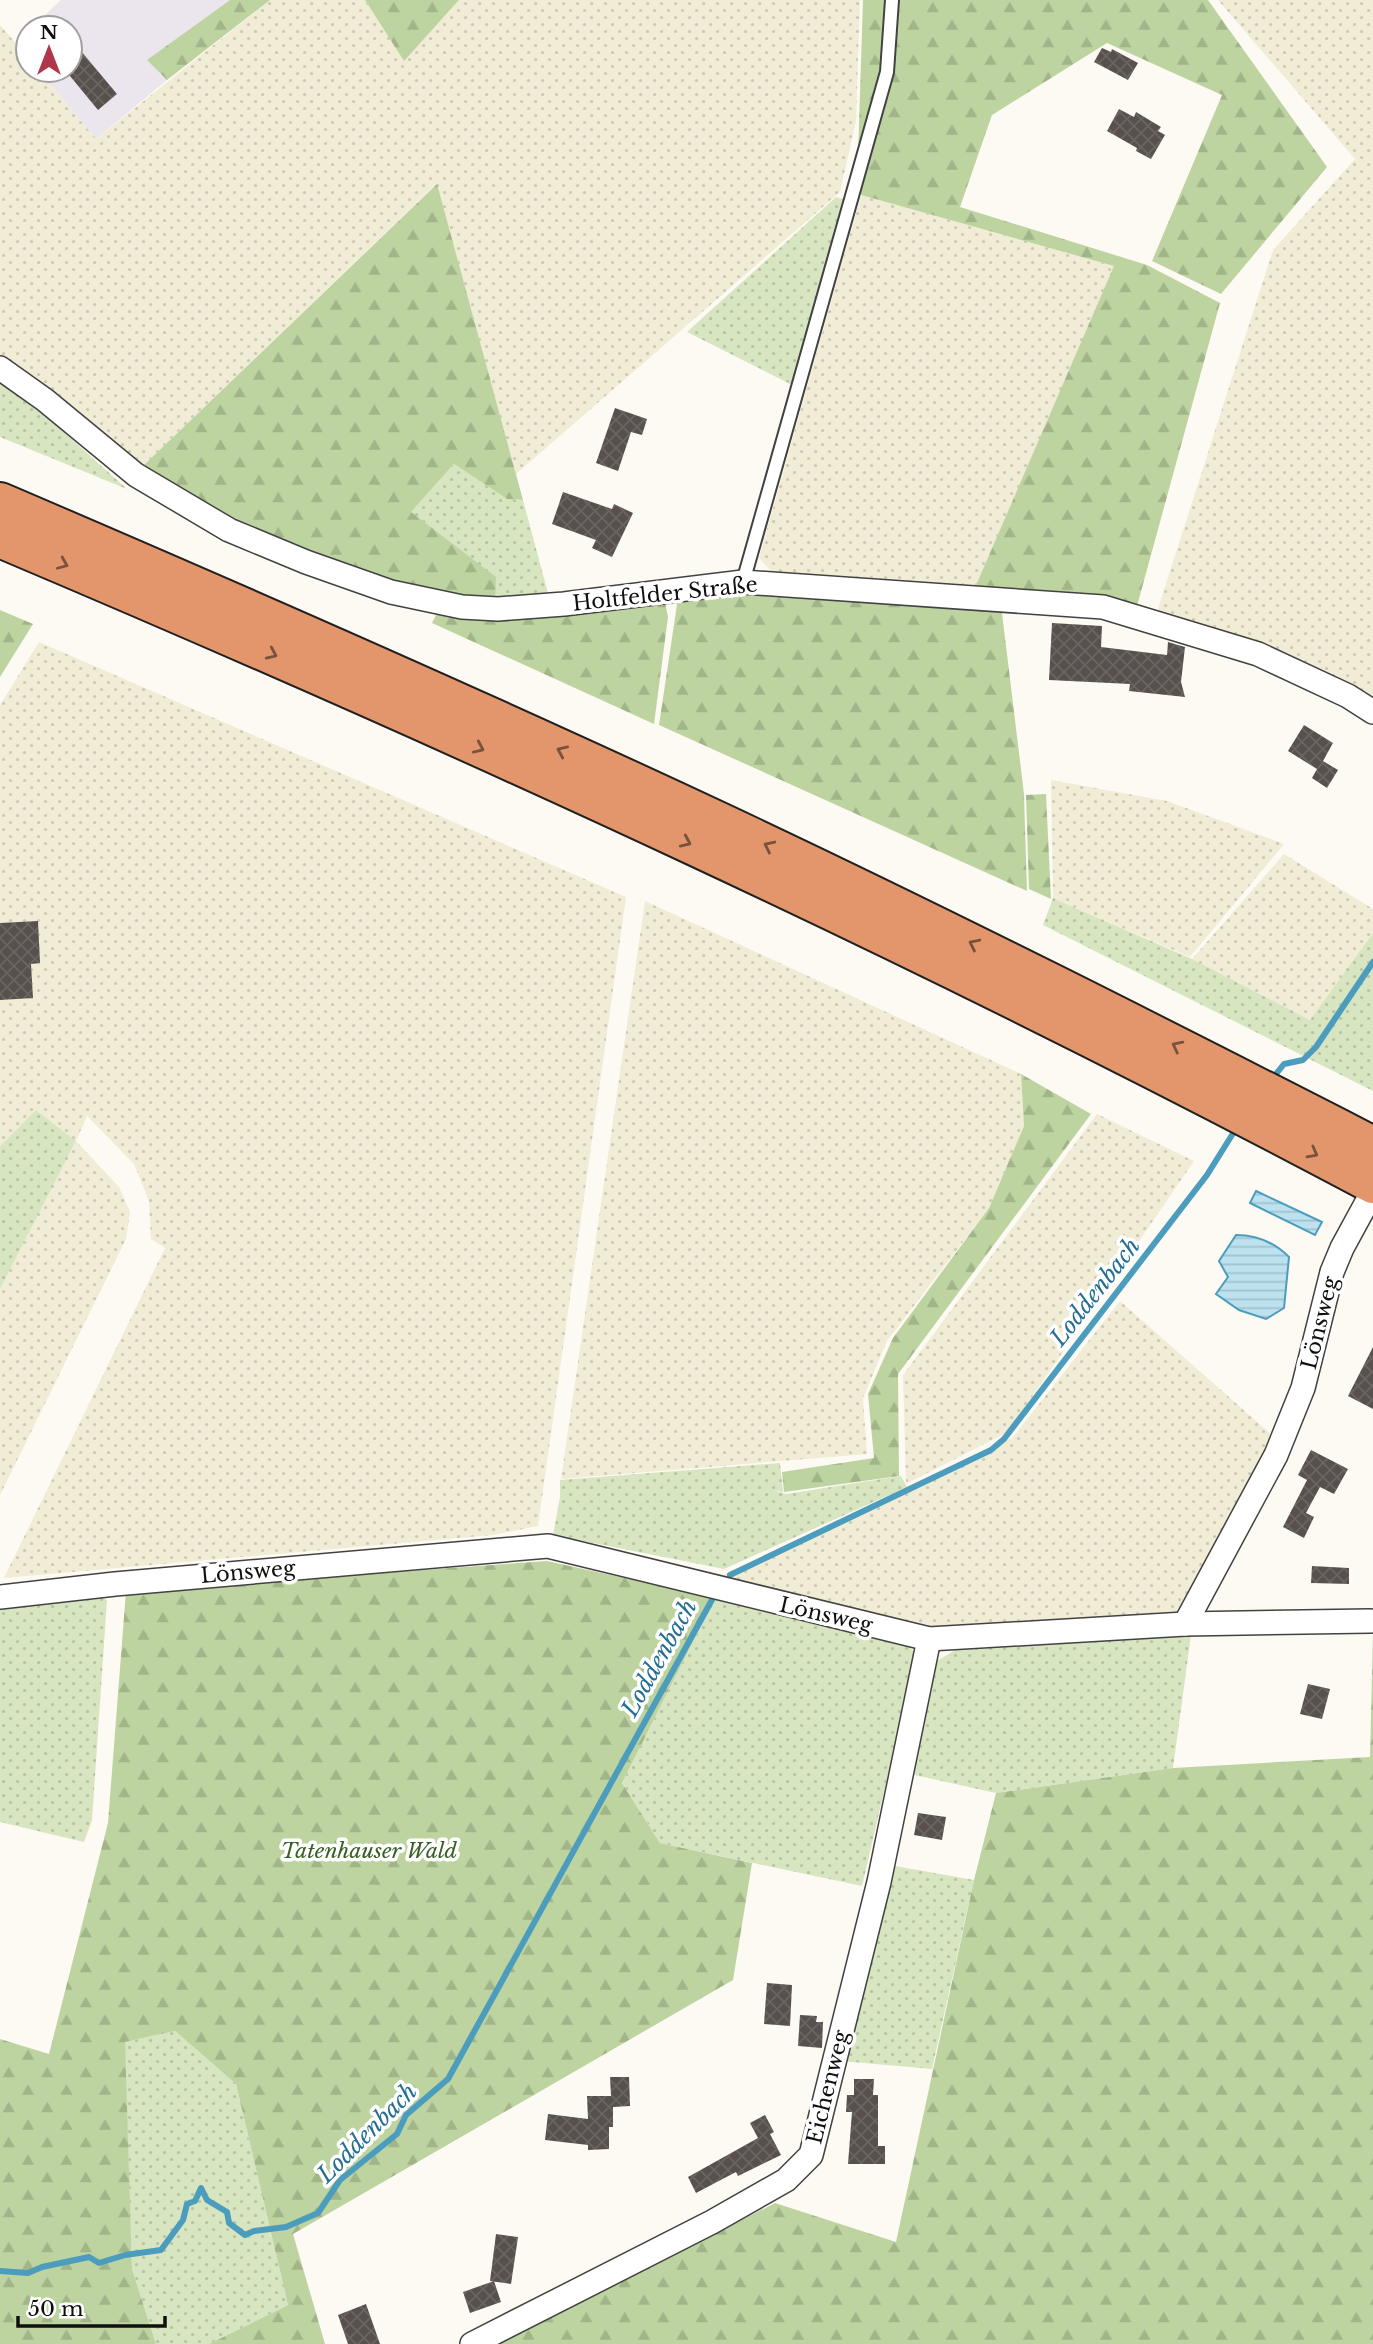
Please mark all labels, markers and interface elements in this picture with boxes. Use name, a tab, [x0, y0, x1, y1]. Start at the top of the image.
north arrow	[14, 14, 84, 84]
text: N	[40, 21, 58, 44]
one-way arrow	[56, 556, 68, 570]
street label: Holtfelder Straße	[571, 571, 759, 617]
one-way arrow	[265, 646, 277, 660]
one-way arrow	[472, 740, 484, 754]
one-way arrow	[557, 745, 569, 759]
one-way arrow	[679, 834, 691, 848]
one-way arrow	[764, 840, 776, 854]
one-way arrow	[969, 939, 981, 953]
one-way arrow	[1172, 1041, 1184, 1055]
one-way arrow	[1306, 1144, 1318, 1158]
water label: Loddenbach	[1044, 1232, 1146, 1352]
street label: Lönsweg	[1296, 1273, 1344, 1372]
street label: Lönsweg	[200, 1555, 297, 1589]
street label: Lönsweg	[777, 1592, 876, 1638]
water label: Loddenbach	[615, 1595, 703, 1722]
park label: Tatenhauser Wald	[281, 1838, 457, 1864]
street label: Eichenweg	[801, 2027, 855, 2147]
water label: Loddenbach	[311, 2077, 423, 2189]
scale bar	[18, 2284, 164, 2328]
text: 50 m	[28, 2296, 84, 2322]

